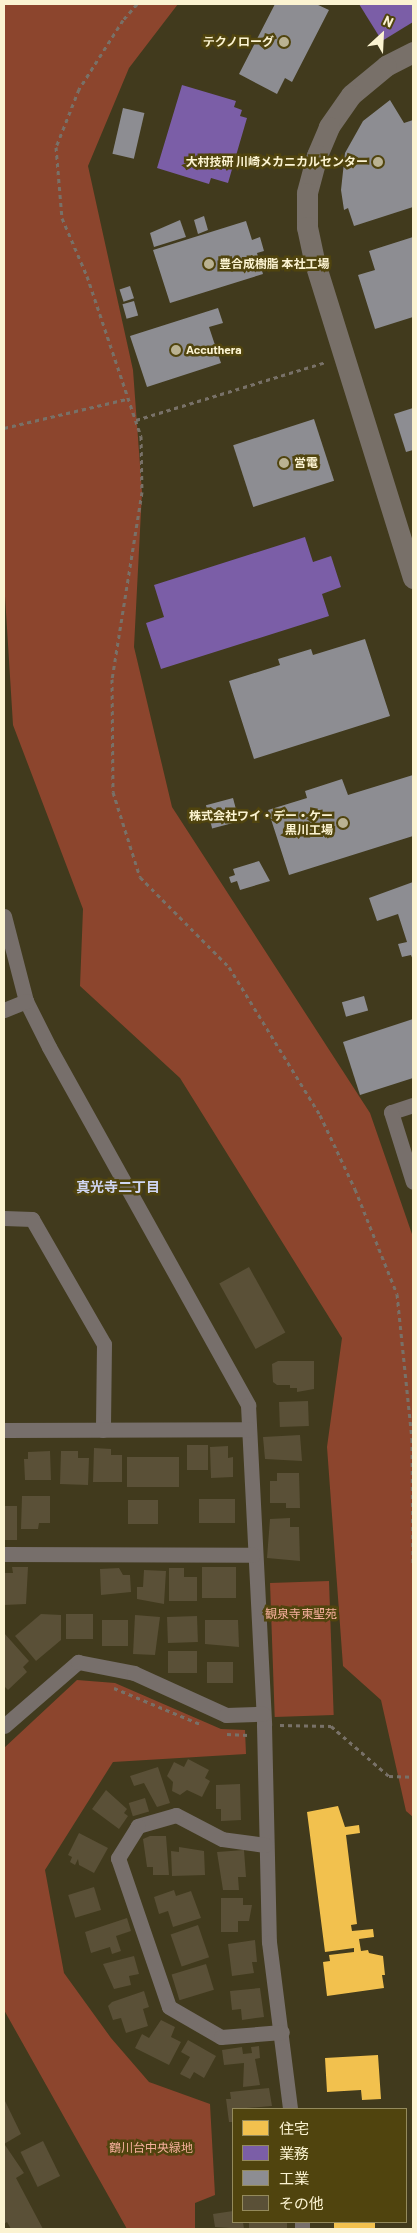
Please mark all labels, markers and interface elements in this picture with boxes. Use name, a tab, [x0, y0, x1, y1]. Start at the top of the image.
north arrow	[357, 10, 407, 60]
text: N	[381, 11, 396, 31]
place label: テクノローグ	[202, 35, 274, 49]
marker: テクノローグ	[278, 36, 290, 48]
place label: 大村技研 川崎メカニカルセンター	[186, 155, 368, 169]
marker: 大村技研 川崎メカニカルセンター	[372, 156, 384, 168]
place label: 豊合成樹脂 本社工場	[219, 257, 329, 271]
marker: 豊合成樹脂 本社工場	[203, 258, 215, 270]
place label: Accuthera	[186, 343, 242, 357]
marker: Accuthera	[170, 344, 182, 356]
place label: 営電	[294, 456, 318, 470]
marker: 営電	[278, 457, 290, 469]
place label: 株式会社ワイ・デー・ケー 黒川工場	[189, 809, 333, 837]
marker: 株式会社ワイ・デー・ケー 黒川工場	[337, 817, 349, 829]
district label: 真光寺二丁目	[76, 1179, 160, 1195]
park label: 観泉寺東聖苑	[265, 1607, 337, 1621]
legend	[232, 2108, 407, 2223]
text: 住宅	[279, 2119, 309, 2137]
park label: 鶴川台中央緑地	[109, 2141, 193, 2155]
text: 業務	[279, 2144, 309, 2162]
text: 工業	[279, 2169, 309, 2187]
text: その他	[279, 2194, 324, 2212]

